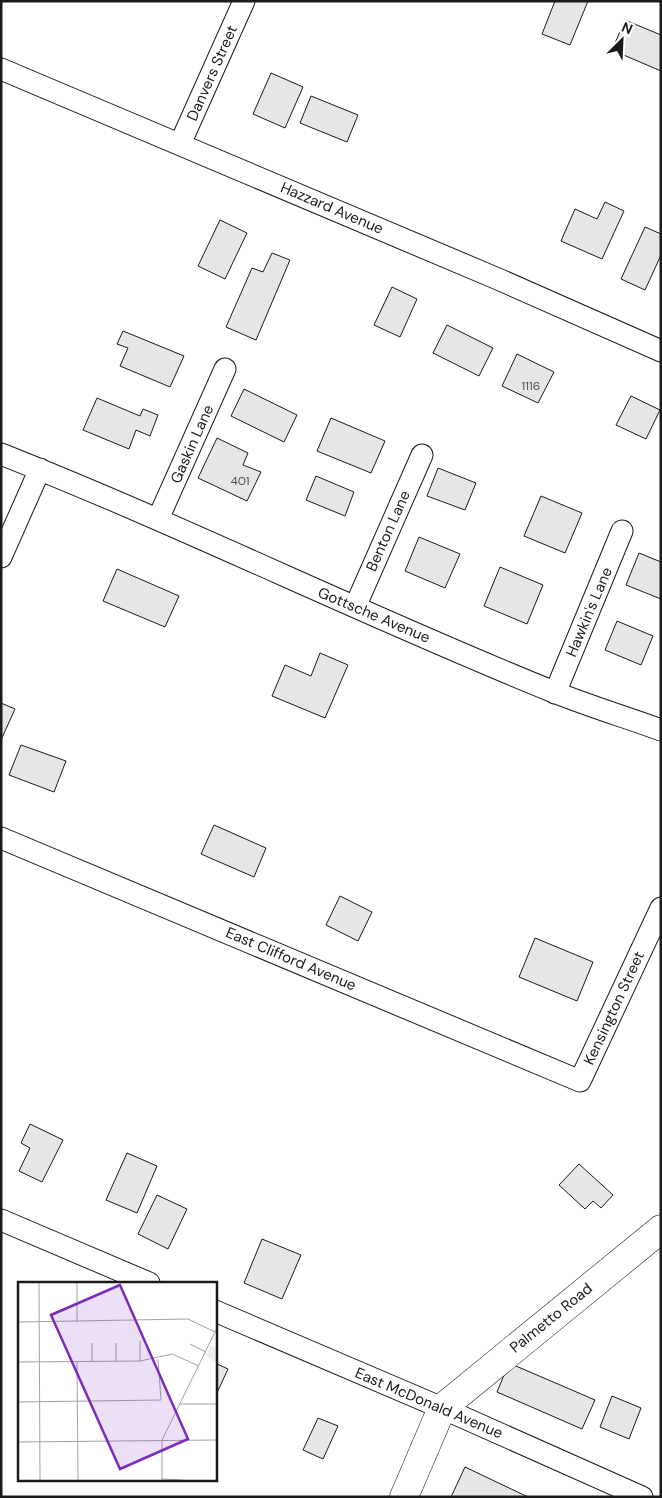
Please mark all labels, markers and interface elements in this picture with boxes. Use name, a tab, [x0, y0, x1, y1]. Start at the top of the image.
north arrow	[597, 15, 647, 65]
text: N	[619, 18, 636, 38]
street label: Danvers Street	[182, 22, 242, 124]
street label: Hazzard Avenue	[278, 177, 386, 239]
house number: 1116	[522, 378, 540, 394]
street label: Gaskin Lane	[166, 402, 218, 486]
house number: 401	[230, 473, 250, 489]
street label: Benton Lane	[361, 487, 415, 575]
street label: Hawkin's Lane	[561, 564, 617, 660]
street label: Gottsche Avenue	[315, 582, 433, 648]
street label: East Clifford Avenue	[223, 922, 359, 996]
street label: Kensington Street	[579, 948, 649, 1068]
street label: Palmetto Road	[506, 1278, 596, 1358]
inset map	[18, 1282, 216, 1480]
street label: East McDonald Avenue	[352, 1363, 506, 1443]

